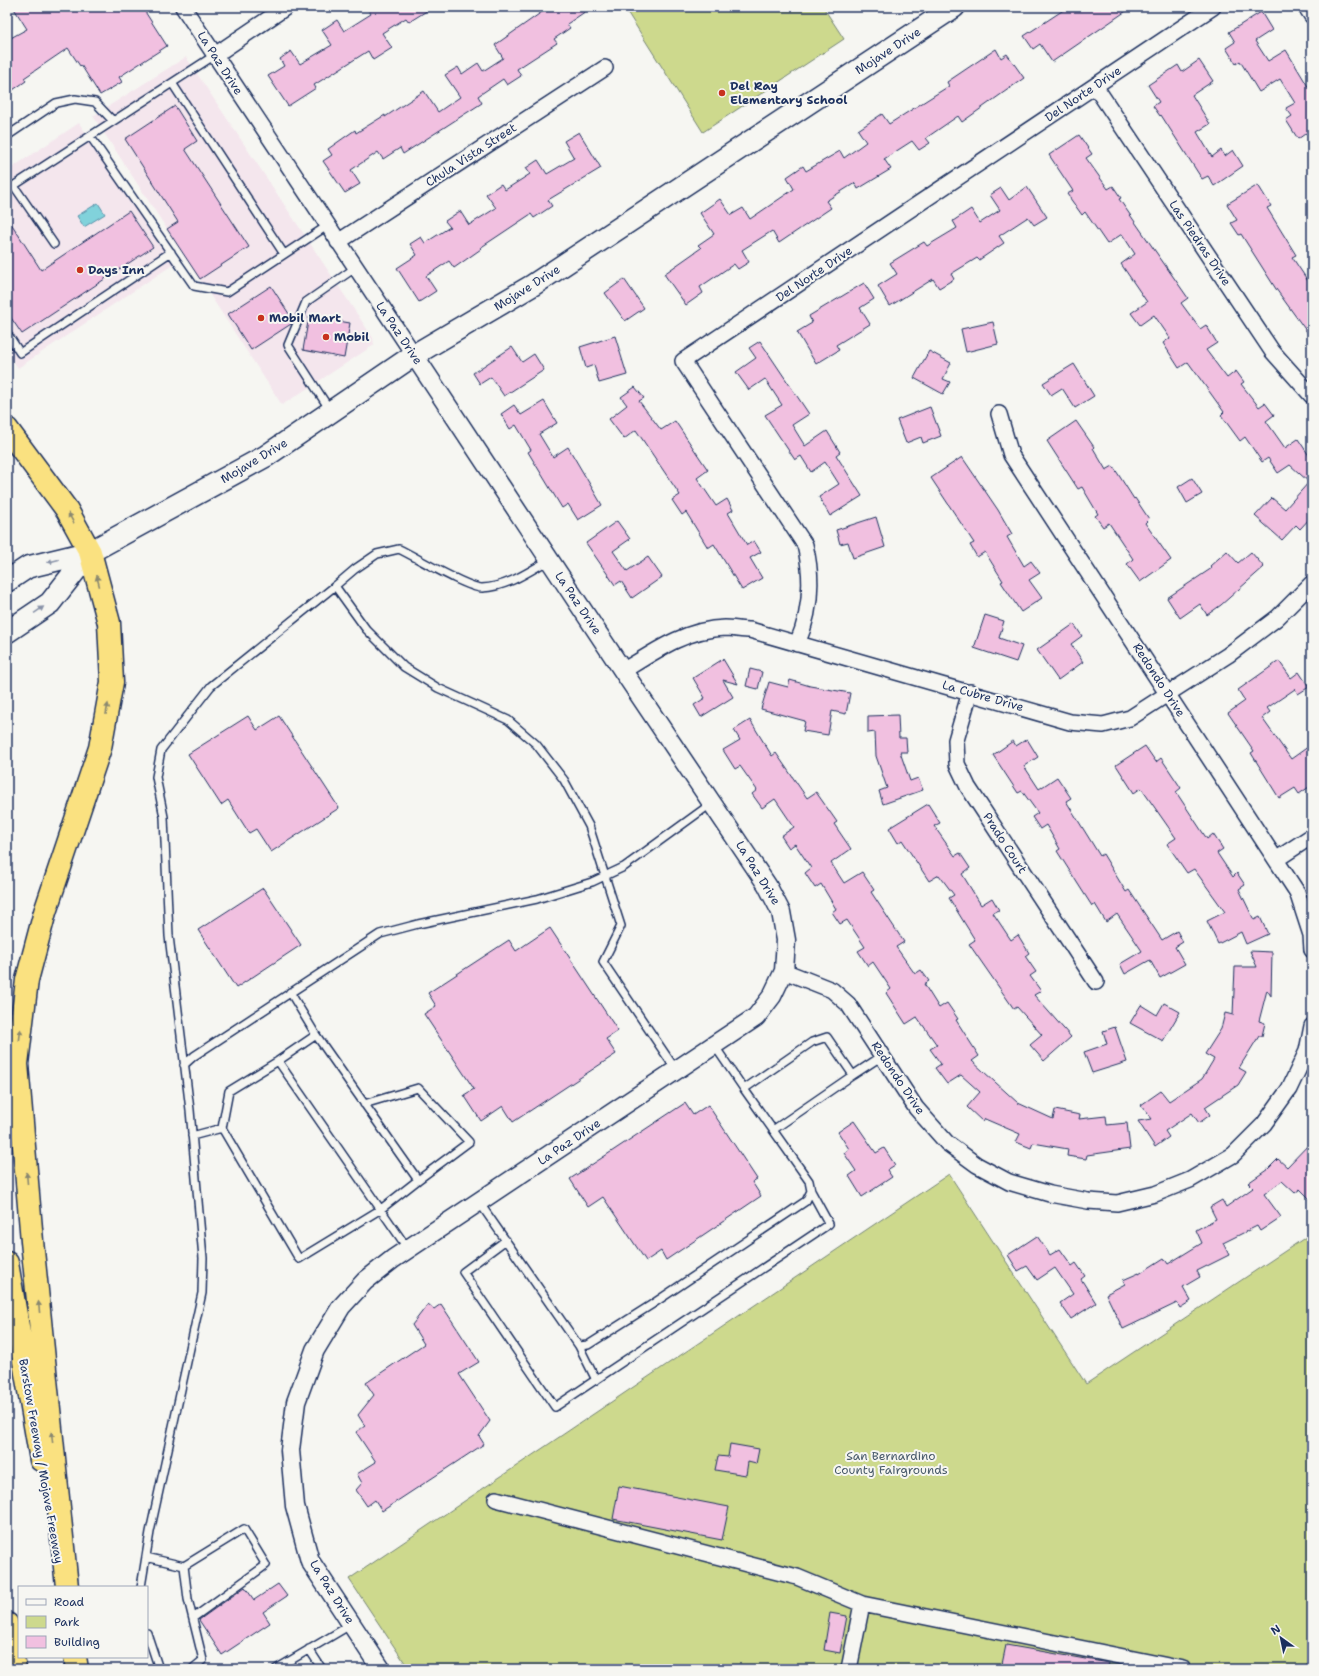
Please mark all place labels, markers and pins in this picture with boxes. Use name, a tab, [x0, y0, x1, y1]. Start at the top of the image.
place label: Del Ray Elementary School	[730, 78, 847, 108]
marker: Del Ray Elementary School	[717, 88, 727, 98]
place label: Days Inn	[88, 262, 144, 278]
marker: Days Inn	[75, 265, 85, 275]
place label: Mobil Mart	[269, 310, 341, 326]
marker: Mobil Mart	[256, 313, 266, 323]
place label: Mobil	[334, 329, 369, 345]
marker: Mobil	[321, 332, 331, 342]

